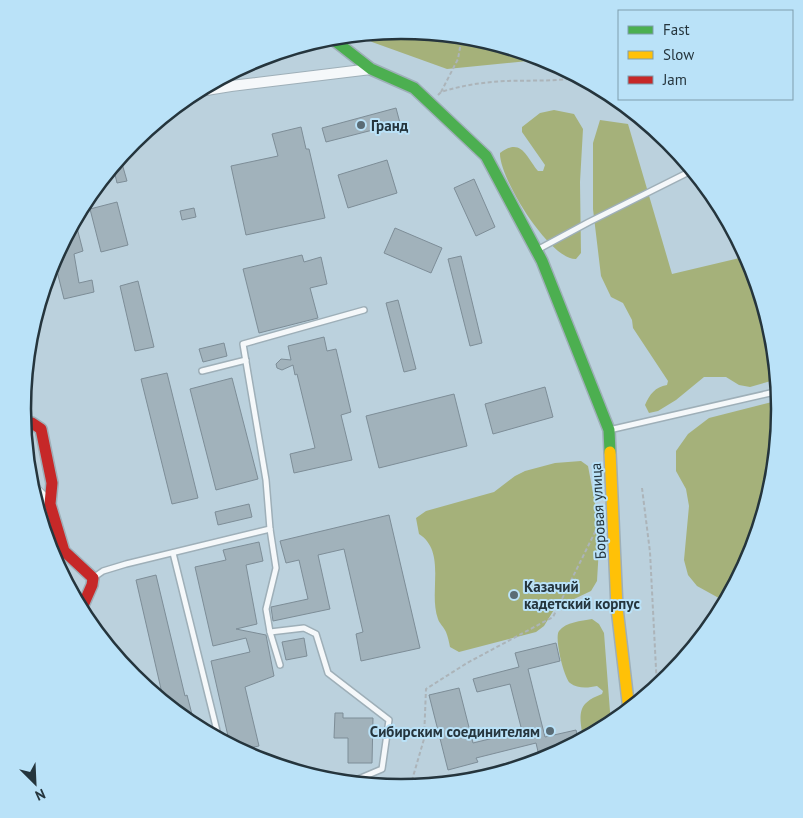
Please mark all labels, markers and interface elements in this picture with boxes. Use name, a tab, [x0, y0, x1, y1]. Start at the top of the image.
legend	[618, 10, 793, 100]
text: Fast	[663, 20, 690, 39]
text: Slow	[663, 45, 694, 64]
text: Jam	[662, 70, 687, 89]
place label: Гранд	[371, 116, 409, 135]
marker: Гранд	[355, 119, 367, 131]
street label: Боровая улица	[586, 462, 610, 560]
place label: Казачий кадетский корпус	[524, 577, 640, 613]
marker: Казачий кадетский корпус	[508, 589, 520, 601]
place label: Сибирским соединителям	[370, 722, 540, 741]
marker: Сибирским соединителям	[544, 725, 556, 737]
north arrow	[10, 758, 60, 808]
text: N	[32, 785, 48, 805]

